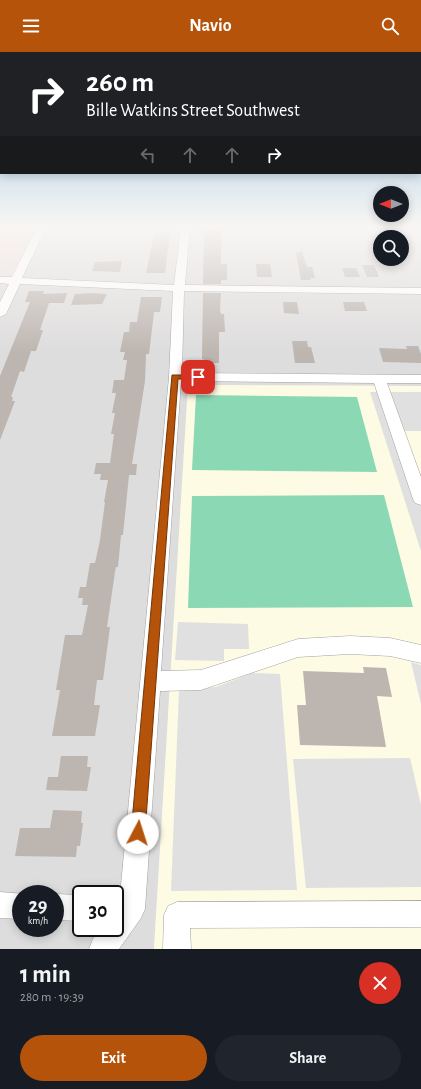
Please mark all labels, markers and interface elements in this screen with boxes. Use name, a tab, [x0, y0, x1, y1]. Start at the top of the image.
icon: menu	[20, 15, 42, 37]
icon: search	[379, 15, 401, 37]
text: Navio	[189, 17, 232, 35]
icon: right	[20, 68, 72, 120]
text: 260 m	[86, 69, 154, 97]
text: Bille Watkins Street Southwest	[86, 102, 300, 120]
icon: left	[137, 144, 159, 166]
icon: ahead	[179, 144, 201, 166]
icon: ahead	[221, 144, 243, 166]
icon: right	[263, 144, 285, 166]
north arrow	[373, 186, 409, 222]
map controls	[373, 186, 409, 266]
button: search	[373, 230, 409, 266]
pin	[181, 360, 215, 394]
icon: arrive	[187, 366, 209, 388]
position arrow	[117, 812, 159, 854]
speed limit sign: 30	[72, 885, 124, 937]
text: 29	[28, 896, 48, 916]
text: km/h	[28, 916, 48, 926]
button: close	[359, 962, 401, 1004]
text: 1 min	[20, 963, 71, 987]
text: 280 m · 19:39	[20, 991, 84, 1004]
button: Exit	[20, 1035, 207, 1081]
button: Share	[215, 1035, 401, 1081]

